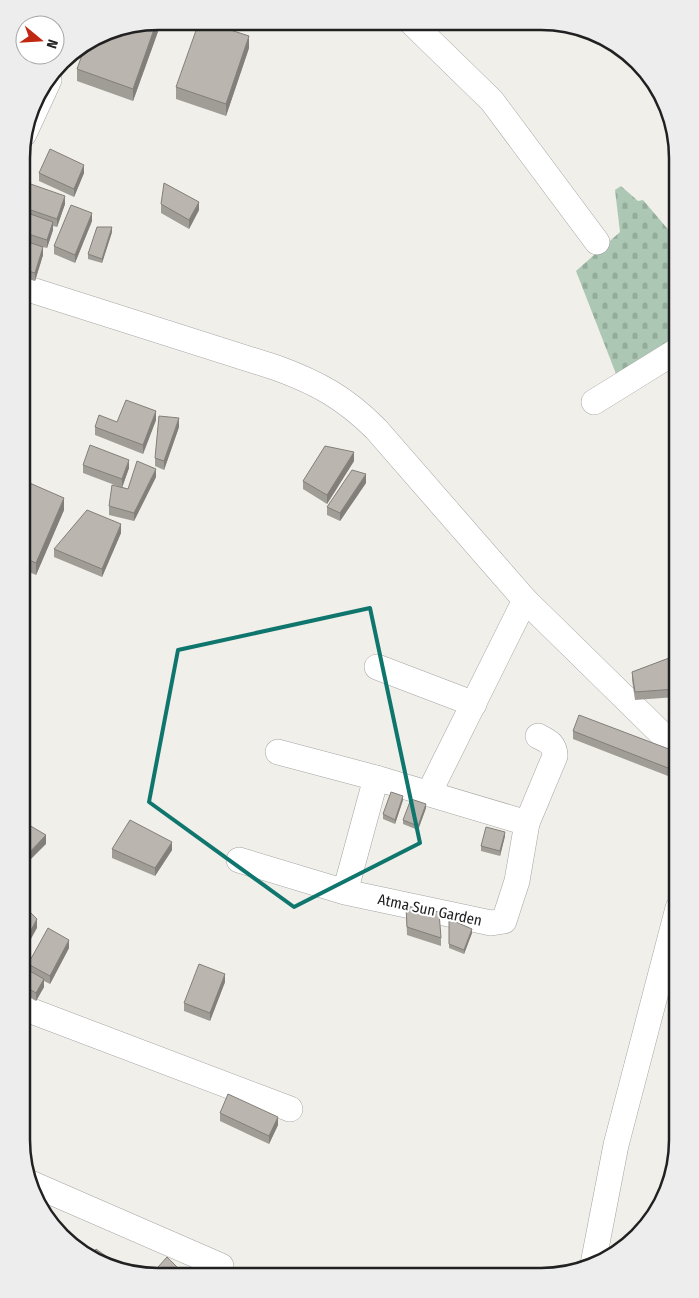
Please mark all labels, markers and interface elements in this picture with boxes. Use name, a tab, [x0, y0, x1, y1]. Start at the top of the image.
north arrow	[15, 15, 65, 65]
text: N	[43, 37, 61, 50]
street label: Atma Sun Garden	[376, 890, 484, 930]

